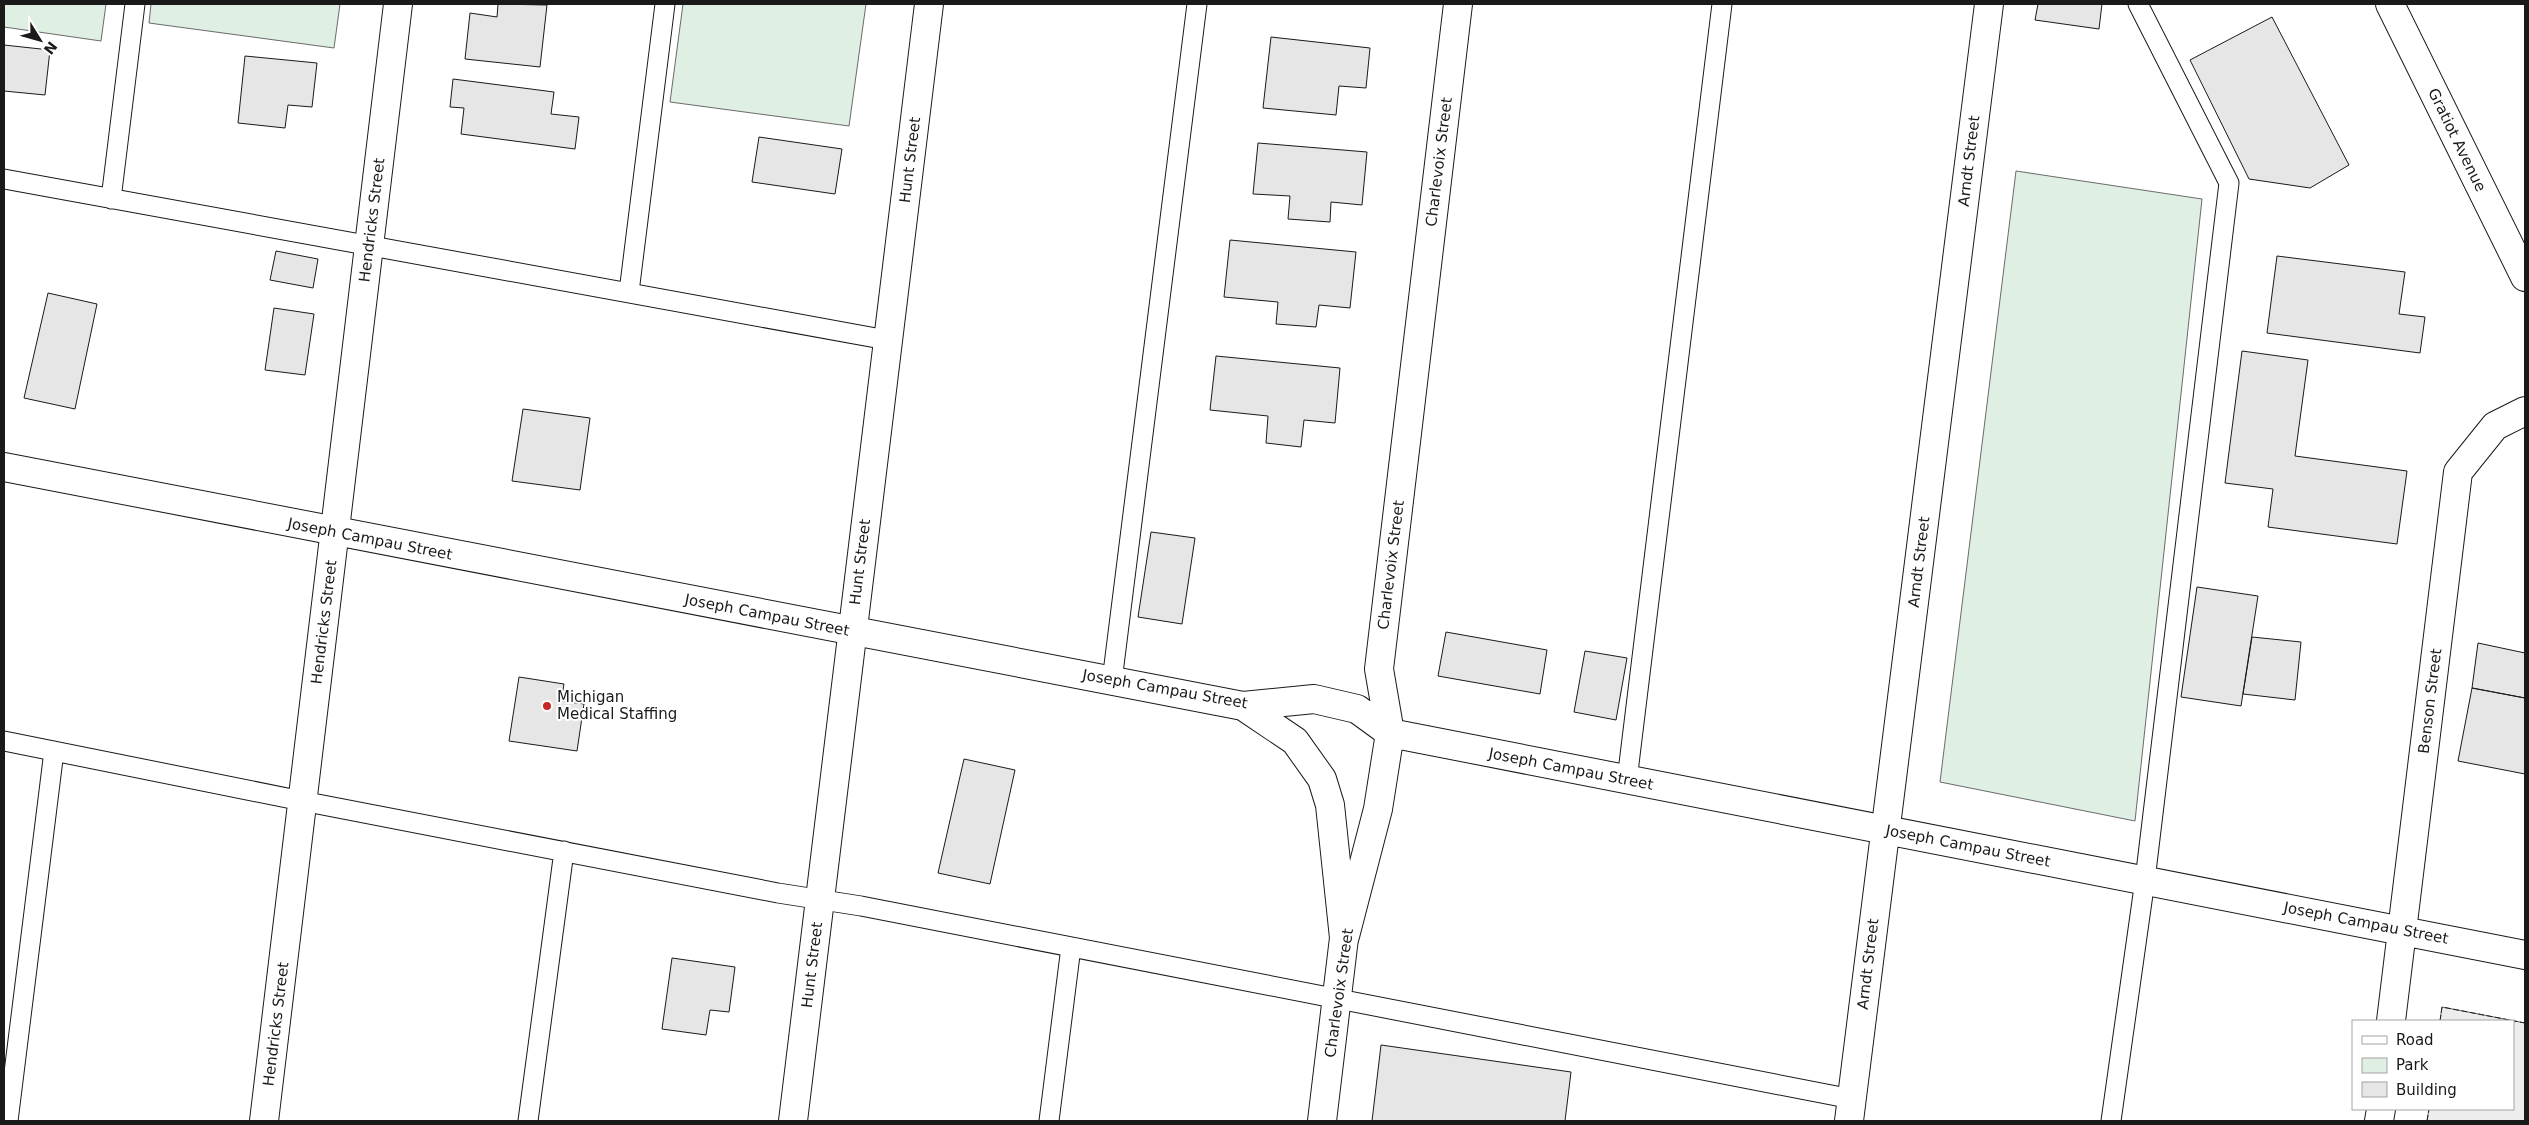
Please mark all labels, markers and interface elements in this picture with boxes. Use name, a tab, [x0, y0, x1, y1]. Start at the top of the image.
north arrow	[15, 15, 65, 65]
text: N	[40, 38, 60, 57]
street label: Gratiot Avenue	[2424, 85, 2490, 195]
street label: Charlevoix Street	[1422, 96, 1456, 228]
street label: Arndt Street	[1954, 114, 1984, 207]
street label: Hunt Street	[896, 116, 924, 204]
street label: Hendricks Street	[355, 157, 389, 283]
street label: Charlevoix Street	[1374, 499, 1408, 631]
street label: Joseph Campau Street	[285, 514, 454, 564]
street label: Arndt Street	[1904, 515, 1934, 608]
street label: Hunt Street	[846, 518, 874, 606]
street label: Hendricks Street	[307, 559, 341, 685]
street label: Joseph Campau Street	[682, 590, 851, 640]
street label: Benson Street	[2415, 647, 2445, 755]
street label: Joseph Campau Street	[1080, 665, 1249, 712]
place label: Michigan Medical Staffing	[557, 688, 677, 723]
marker: Michigan Medical Staffing	[541, 700, 553, 712]
street label: Joseph Campau Street	[1486, 744, 1655, 794]
street label: Joseph Campau Street	[1883, 821, 2052, 871]
street label: Joseph Campau Street	[2281, 898, 2450, 948]
street label: Arndt Street	[1853, 917, 1883, 1010]
street label: Hunt Street	[798, 921, 826, 1009]
street label: Charlevoix Street	[1321, 927, 1357, 1059]
street label: Hendricks Street	[259, 961, 293, 1087]
legend	[2352, 1020, 2514, 1110]
text: Road	[2396, 1031, 2434, 1049]
text: Park	[2396, 1056, 2429, 1074]
text: Building	[2396, 1081, 2457, 1099]

